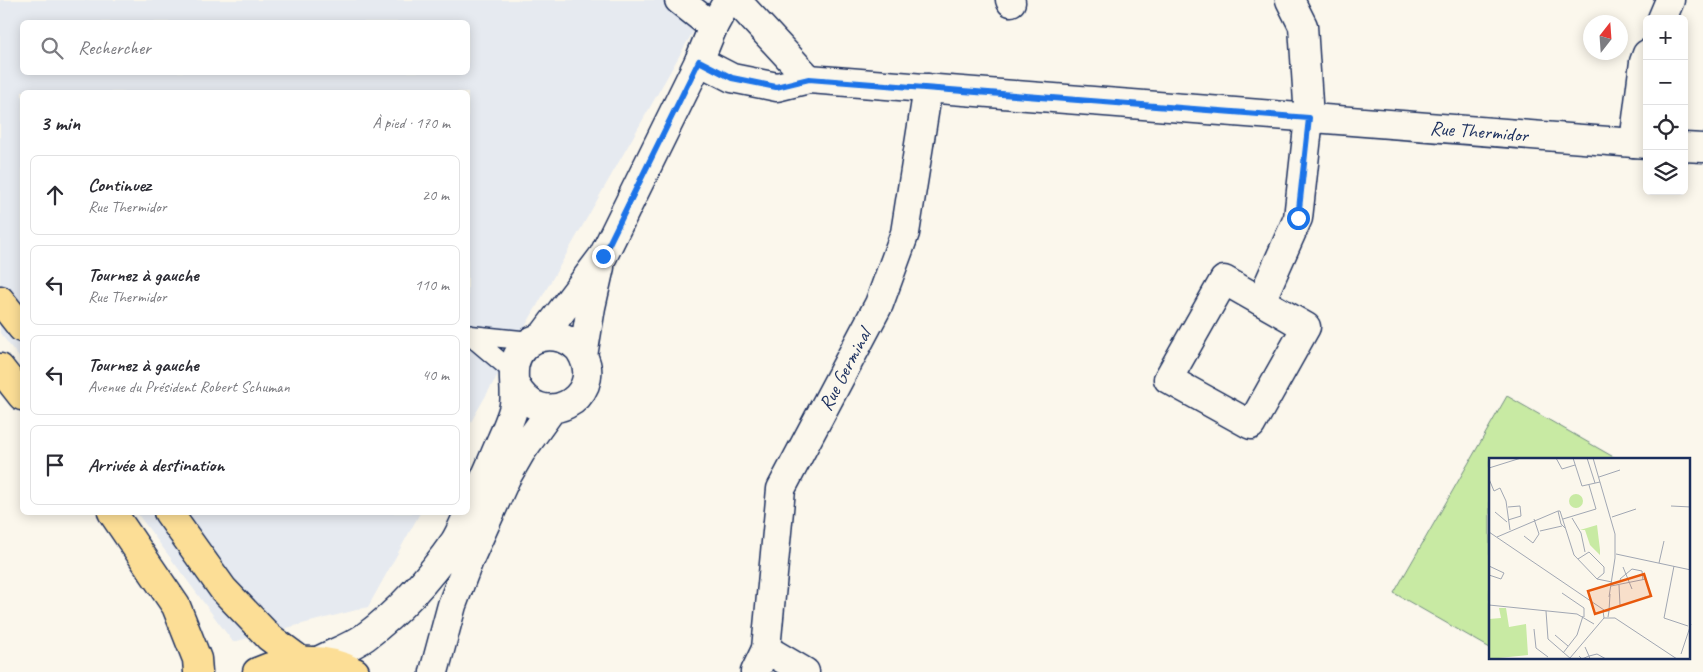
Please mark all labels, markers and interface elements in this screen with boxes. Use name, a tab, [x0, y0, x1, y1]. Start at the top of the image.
north arrow	[1583, 15, 1628, 60]
map controls	[1643, 15, 1688, 195]
button: +	[1643, 15, 1688, 60]
search box	[20, 20, 470, 75]
icon: search	[38, 34, 66, 62]
text: Rechercher	[78, 36, 151, 60]
button: −	[1643, 60, 1688, 105]
button: locate	[1643, 105, 1688, 150]
text: 3 min	[40, 110, 80, 136]
text: À pied · 170 m	[372, 113, 450, 133]
street label: Rue Thermidor	[1429, 115, 1531, 148]
button: layers	[1643, 150, 1688, 195]
text: Continuez	[88, 173, 151, 197]
icon: ahead	[41, 181, 69, 209]
text: 20 m	[422, 185, 449, 205]
text: Rue Thermidor	[88, 197, 166, 217]
route start	[1287, 207, 1310, 230]
route end	[592, 245, 615, 268]
text: Tournez à gauche	[88, 263, 199, 287]
icon: left	[41, 271, 69, 299]
text: 110 m	[415, 275, 449, 295]
text: Rue Thermidor	[88, 287, 166, 307]
street label: Rue Germinal	[813, 321, 878, 415]
text: Tournez à gauche	[88, 353, 199, 377]
icon: left	[41, 361, 69, 389]
text: 40 m	[422, 365, 449, 385]
text: Avenue du Président Robert Schuman	[88, 377, 290, 397]
icon: arrive	[41, 451, 69, 479]
text: Arrivée à destination	[88, 453, 224, 477]
inset map	[1489, 458, 1690, 660]

